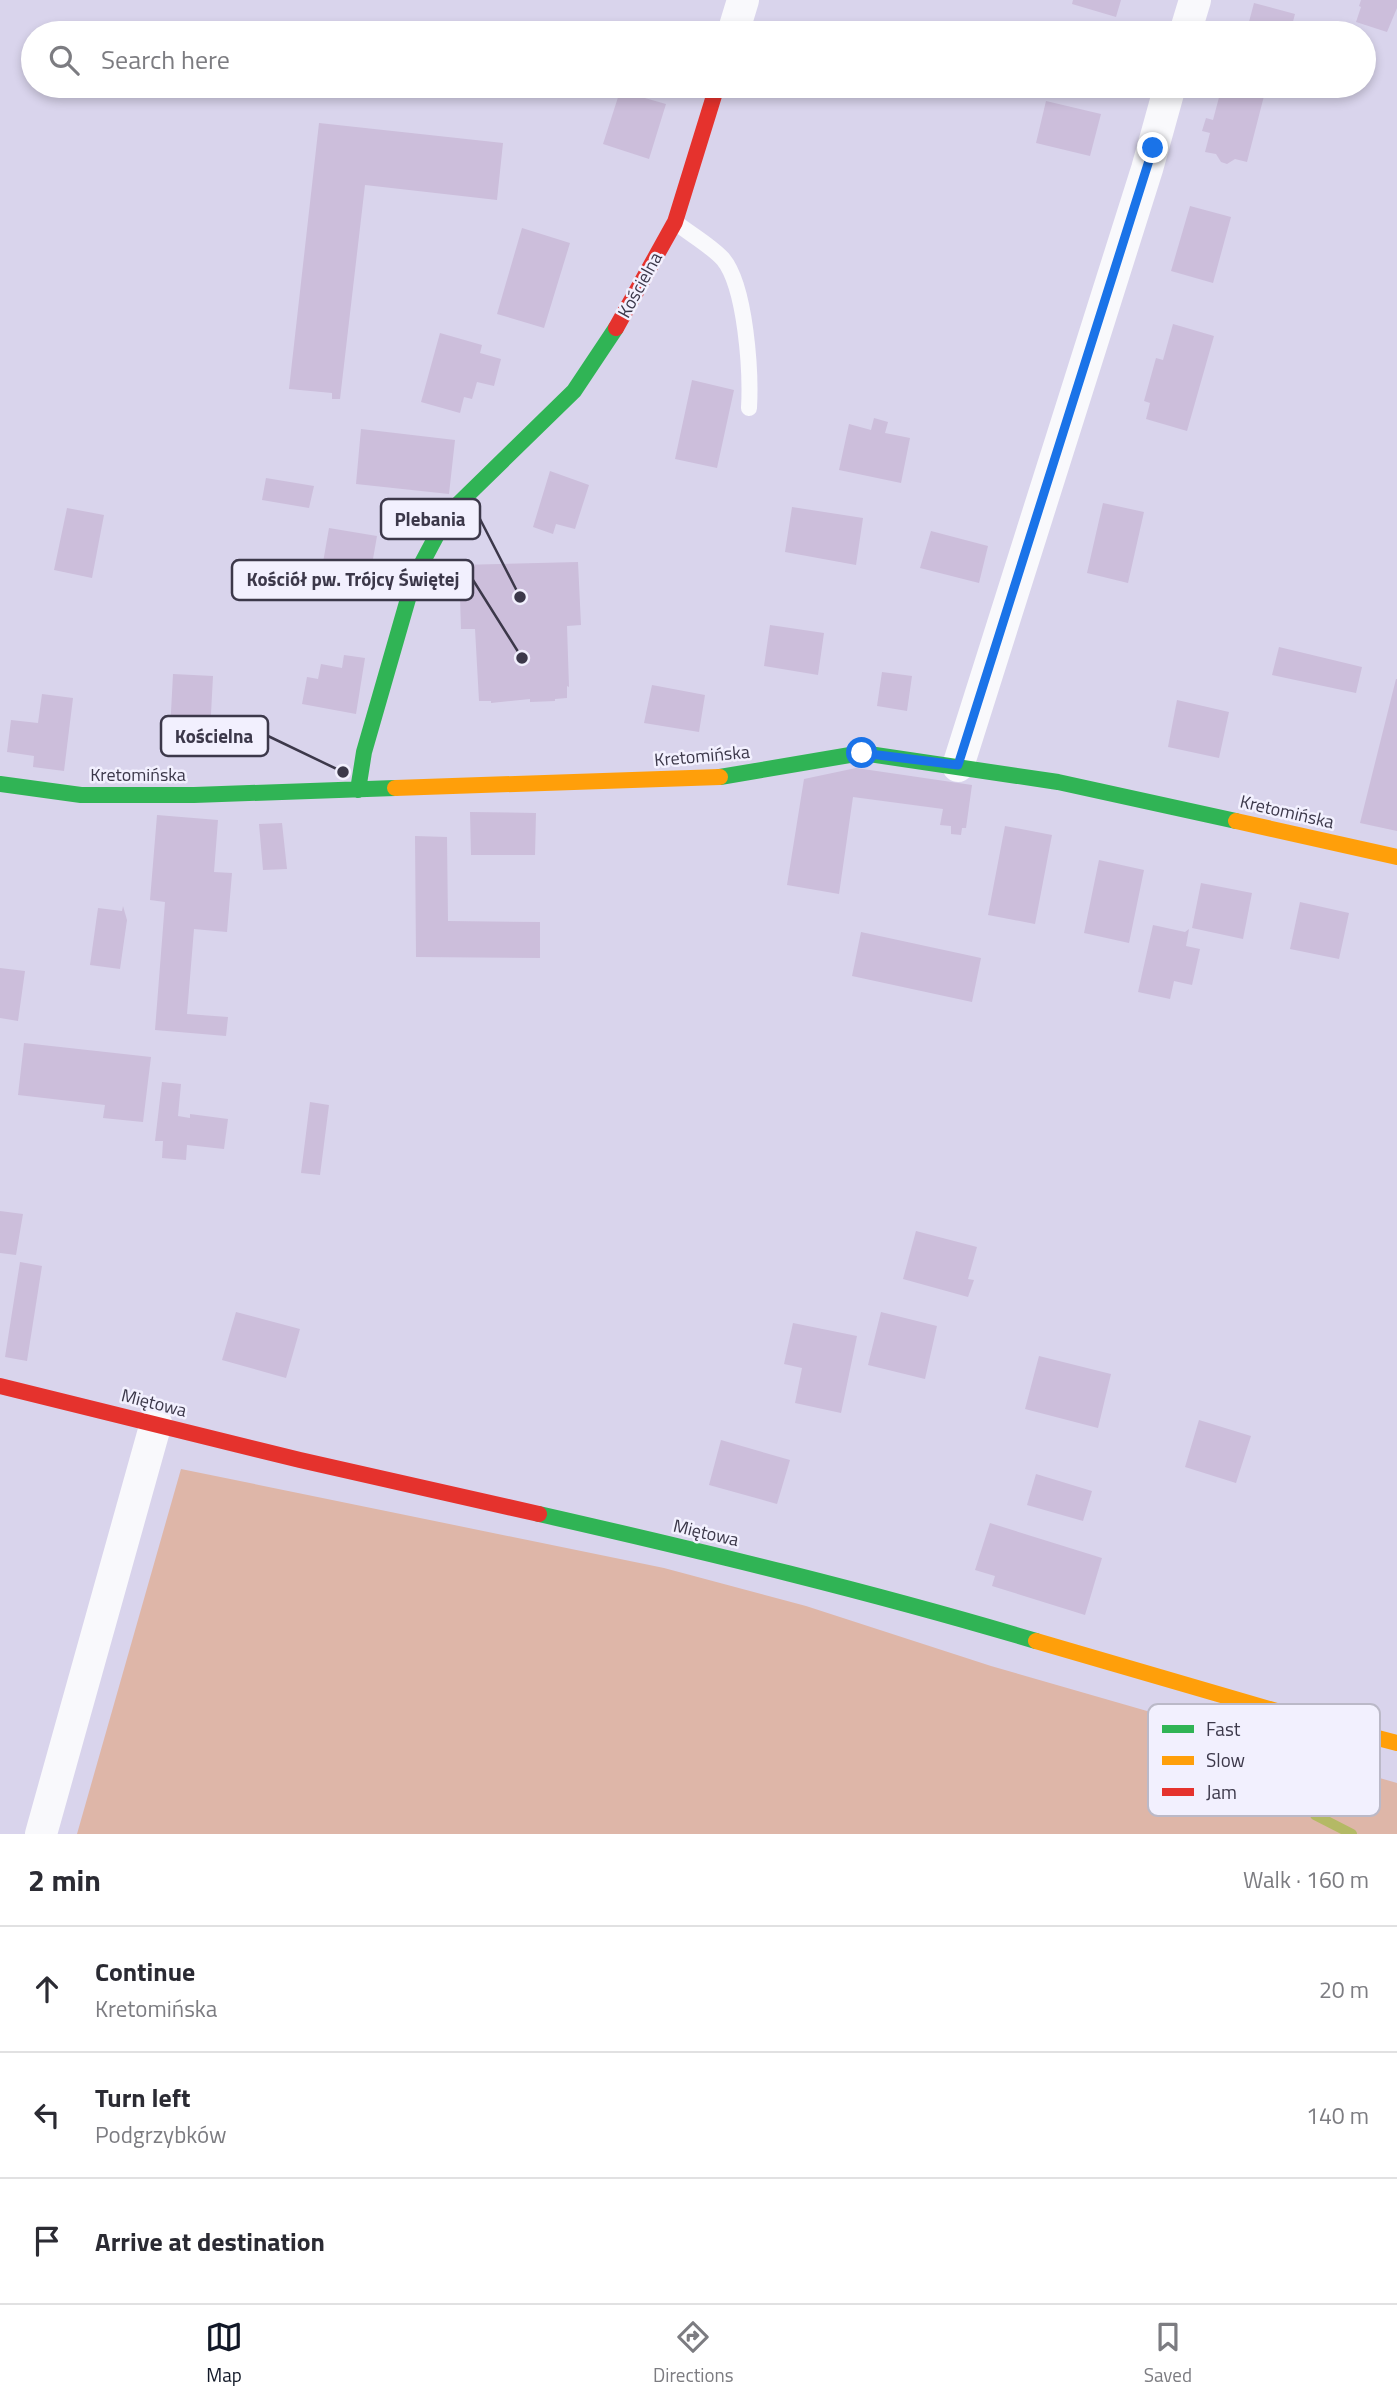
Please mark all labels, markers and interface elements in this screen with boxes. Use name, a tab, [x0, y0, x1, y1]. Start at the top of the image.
search box	[21, 21, 1376, 98]
text: Search here	[101, 40, 230, 79]
icon: search	[45, 41, 83, 79]
route end	[1137, 132, 1168, 163]
street label: Kościelna	[610, 247, 669, 323]
callout: Plebania	[381, 499, 480, 539]
text: Plebania	[394, 504, 466, 533]
callout: Kościół pw. Trójcy Świętej	[232, 560, 473, 600]
text: Kościół pw. Trójcy Świętej	[247, 564, 459, 593]
callout: Kościelna	[161, 716, 268, 756]
text: Kościelna	[175, 721, 254, 750]
route start	[846, 737, 877, 768]
street label: Kretomińska	[653, 738, 751, 773]
street label: Kretomińska	[90, 761, 186, 788]
street label: Kretomińska	[1237, 788, 1337, 835]
street label: Miętowa	[119, 1381, 190, 1424]
street label: Miętowa	[671, 1512, 742, 1553]
legend	[1148, 1704, 1380, 1816]
text: Fast	[1206, 1714, 1241, 1743]
text: Slow	[1206, 1745, 1245, 1774]
text: Jam	[1206, 1777, 1237, 1806]
text: 2 min	[28, 1857, 101, 1903]
text: Walk · 160 m	[1243, 1862, 1369, 1897]
text: Continue	[95, 1952, 195, 1991]
icon: ahead	[28, 1970, 66, 2008]
text: 20 m	[1319, 1972, 1369, 2007]
text: Kretomińska	[95, 1991, 217, 2026]
text: Turn left	[95, 2078, 190, 2117]
icon: left	[28, 2096, 66, 2134]
text: 140 m	[1306, 2098, 1369, 2133]
text: Podgrzybków	[95, 2117, 227, 2152]
icon: arrive	[28, 2222, 66, 2260]
text: Arrive at destination	[95, 2222, 325, 2261]
tab: Map	[205, 2318, 243, 2389]
tab: Directions	[653, 2318, 734, 2389]
tab: Saved	[1144, 2318, 1192, 2389]

